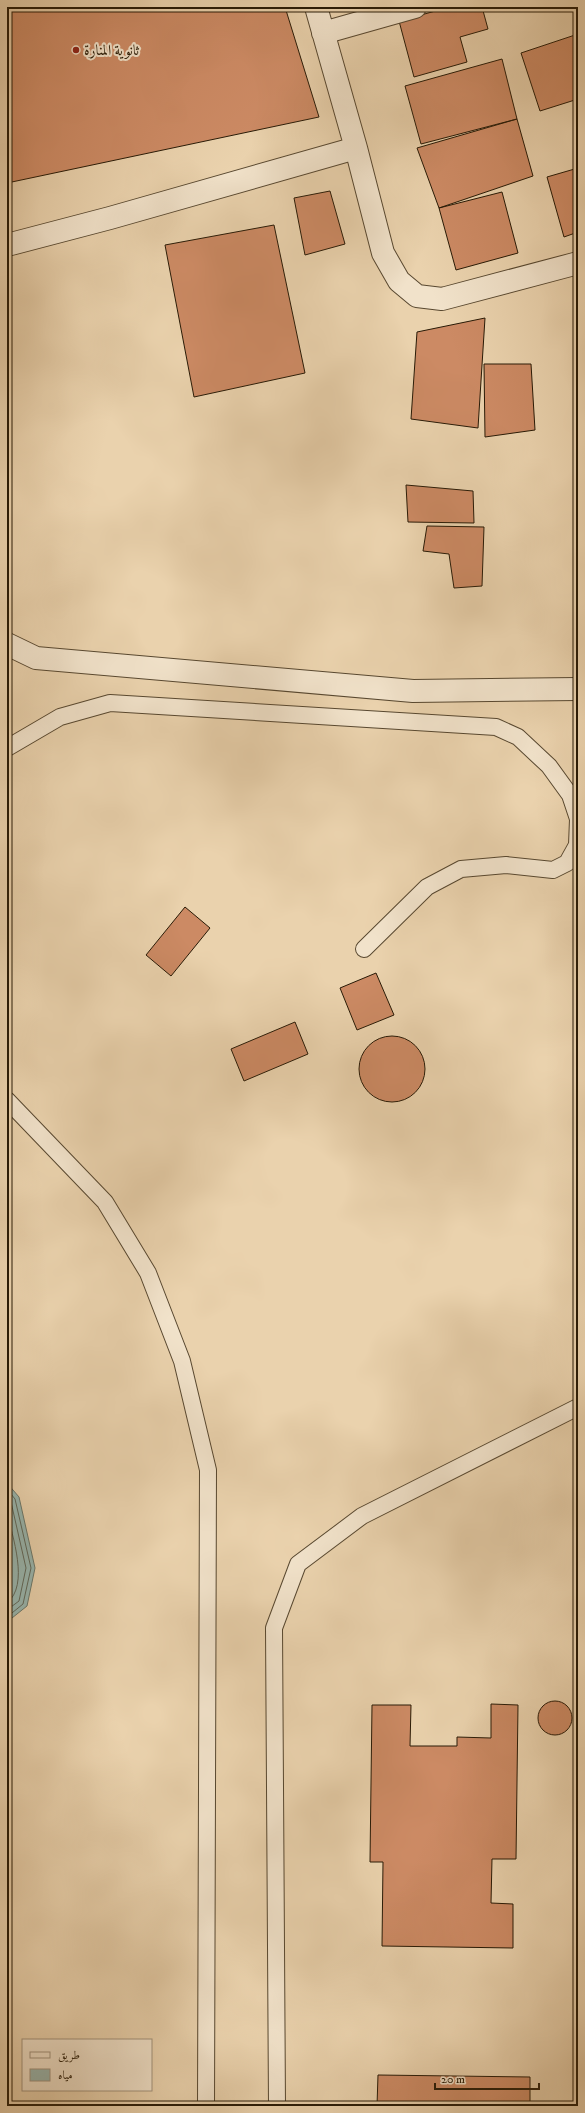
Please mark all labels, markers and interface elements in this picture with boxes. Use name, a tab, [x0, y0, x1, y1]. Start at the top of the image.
place label: ثانوية المنارة	[84, 41, 139, 60]
marker: ثانوية المنارة	[71, 45, 81, 55]
legend	[22, 2039, 152, 2091]
text: طريق	[58, 2048, 80, 2063]
scale bar	[435, 2065, 539, 2091]
text: مياه	[58, 2068, 73, 2083]
text: 20 m	[441, 2072, 465, 2087]

